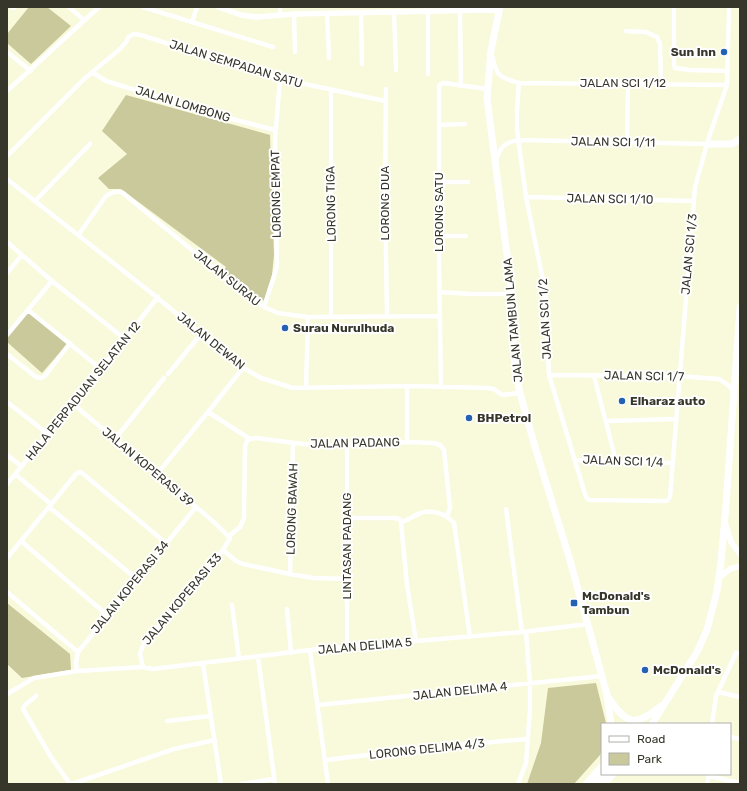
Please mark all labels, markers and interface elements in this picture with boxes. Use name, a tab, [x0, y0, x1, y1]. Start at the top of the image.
street label: JALAN SEMPADAN SATU	[168, 37, 304, 91]
place label: Sun Inn	[671, 45, 716, 59]
marker: Sun Inn	[719, 47, 729, 57]
street label: JALAN SCI 1/12	[580, 76, 666, 90]
street label: JALAN LOMBONG	[134, 83, 232, 125]
street label: JALAN SCI 1/11	[571, 134, 655, 150]
street label: LORONG EMPAT	[268, 150, 284, 238]
street label: LORONG TIGA	[323, 166, 339, 242]
street label: LORONG DUA	[378, 166, 392, 240]
street label: LORONG SATU	[432, 172, 446, 252]
street label: JALAN SCI 1/10	[566, 191, 654, 207]
street label: JALAN SCI 1/3	[678, 213, 700, 295]
street label: JALAN SURAU	[191, 247, 263, 309]
street label: JALAN TAMBUN LAMA	[501, 257, 525, 383]
street label: JALAN SCI 1/2	[536, 278, 554, 360]
street label: JALAN DEWAN	[174, 310, 248, 372]
street label: HALA PERPADUAN SELATAN 12	[23, 319, 143, 463]
place label: Surau Nurulhuda	[293, 321, 394, 335]
marker: Surau Nurulhuda	[280, 323, 290, 333]
street label: JALAN SCI 1/7	[604, 368, 684, 384]
place label: Elharaz auto	[630, 394, 705, 408]
marker: Elharaz auto	[617, 396, 627, 406]
place label: BHPetrol	[477, 411, 531, 425]
marker: BHPetrol	[464, 413, 474, 423]
street label: JALAN KOPERASI 39	[99, 425, 197, 509]
street label: JALAN PADANG	[310, 435, 400, 451]
street label: JALAN SCI 1/4	[582, 453, 664, 469]
street label: LORONG BAWAH	[283, 463, 301, 555]
street label: LINTASAN PADANG	[340, 493, 354, 599]
street label: JALAN KOPERASI 34	[88, 537, 172, 636]
street label: JALAN KOPERASI 33	[140, 550, 224, 648]
place label: McDonald's Tambun	[582, 589, 650, 617]
marker: McDonald's Tambun	[569, 598, 579, 608]
street label: JALAN DELIMA 5	[317, 635, 413, 657]
place label: McDonald's	[653, 663, 721, 677]
marker: McDonald's	[640, 665, 650, 675]
street label: JALAN DELIMA 4	[412, 679, 508, 703]
legend	[601, 723, 731, 775]
text: Road	[637, 732, 665, 746]
street label: LORONG DELIMA 4/3	[368, 736, 486, 762]
text: Park	[637, 752, 663, 766]

